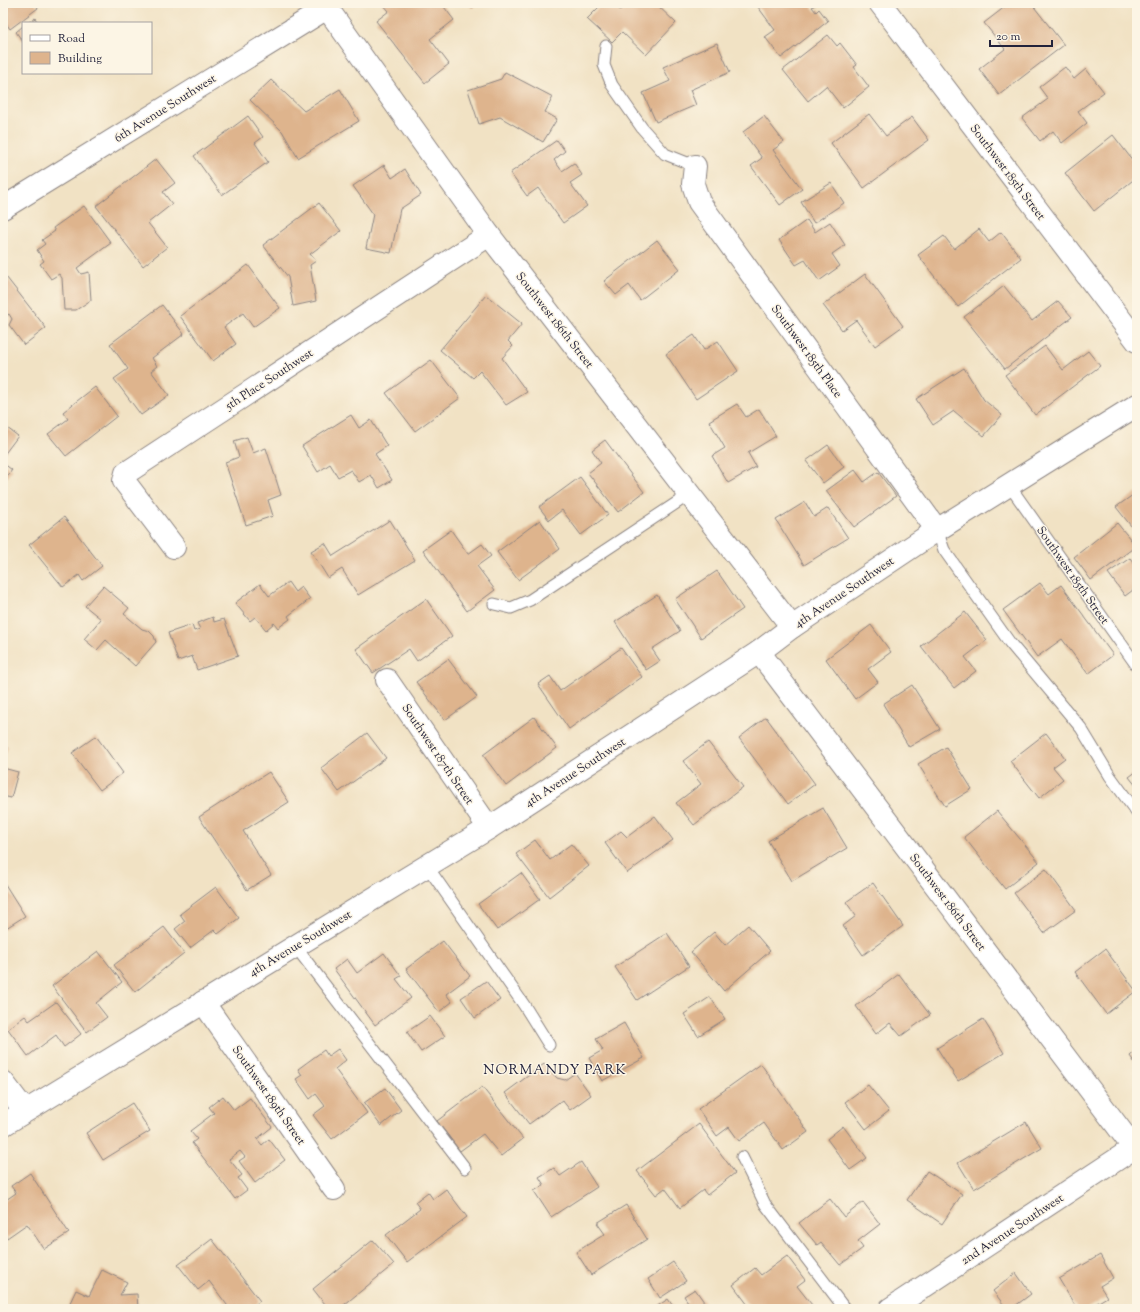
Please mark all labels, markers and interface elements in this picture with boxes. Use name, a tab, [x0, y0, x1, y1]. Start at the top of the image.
legend	[22, 22, 152, 74]
scale bar	[990, 22, 1052, 48]
text: 20 m	[996, 28, 1021, 46]
text: Road	[58, 30, 85, 48]
text: Building	[58, 50, 102, 68]
street label: 6th Avenue Southwest	[111, 70, 220, 147]
street label: Southwest 185th Street	[965, 121, 1049, 224]
street label: Southwest 186th Street	[511, 269, 598, 373]
street label: Southwest 185th Place	[766, 301, 847, 402]
street label: 5th Place Southwest	[221, 345, 317, 416]
street label: Southwest 185th Street	[1032, 523, 1113, 628]
street label: 4th Avenue Southwest	[791, 553, 898, 633]
street label: Southwest 187th Street	[397, 701, 478, 809]
street label: 4th Avenue Southwest	[522, 733, 630, 812]
street label: Southwest 186th Street	[905, 850, 990, 955]
street label: 4th Avenue Southwest	[246, 906, 355, 982]
street label: Southwest 189th Street	[227, 1042, 309, 1149]
district label: NORMANDY PARK	[483, 1061, 627, 1081]
street label: 2nd Avenue Southwest	[958, 1190, 1067, 1270]

